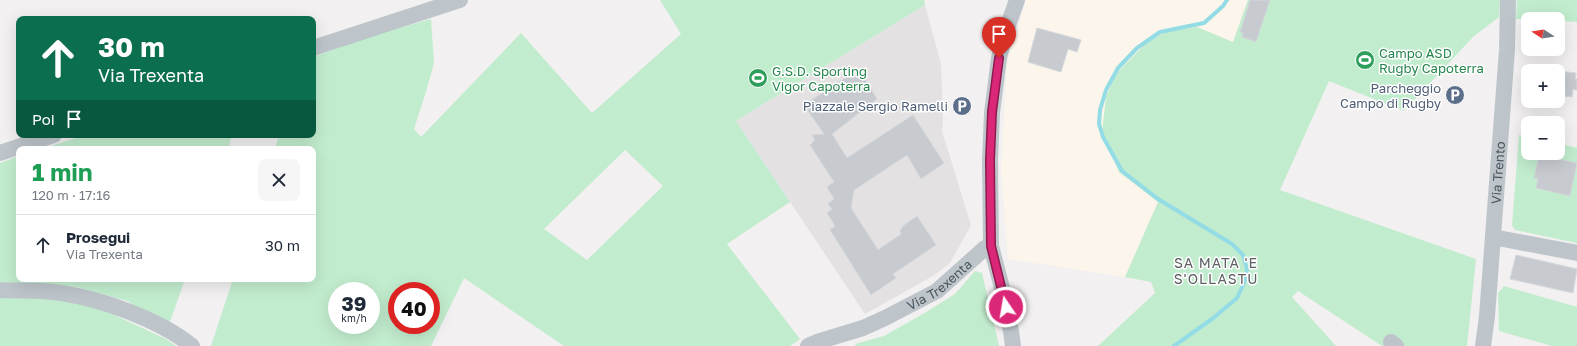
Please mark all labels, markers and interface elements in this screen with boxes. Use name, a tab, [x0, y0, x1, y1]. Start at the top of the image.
north arrow	[1521, 12, 1565, 56]
map controls	[1521, 12, 1565, 160]
pin	[982, 17, 1016, 58]
icon: arrive	[988, 23, 1010, 45]
text: 30 m	[98, 30, 165, 63]
icon: ahead	[32, 32, 84, 84]
place label: Campo ASD Rugby Capoterra	[1379, 45, 1484, 76]
sports icon: Campo ASD Rugby Capoterra	[1354, 49, 1376, 71]
place label: G.S.D. Sporting Vigor Capoterra	[772, 63, 870, 94]
text: Via Trexenta	[98, 64, 204, 86]
button: +	[1521, 64, 1565, 108]
sports icon: G.S.D. Sporting Vigor Capoterra	[747, 67, 769, 89]
place label: Parcheggio Campo di Rugby	[1340, 80, 1442, 111]
parking icon: Parcheggio Campo di Rugby	[1444, 84, 1466, 106]
parking icon: Piazzale Sergio Ramelli	[951, 95, 973, 117]
place label: Piazzale Sergio Ramelli	[803, 98, 948, 114]
icon: arrive	[63, 108, 85, 130]
text: Poi	[32, 110, 55, 128]
button: −	[1521, 116, 1565, 160]
street label: Via Trento	[1487, 140, 1508, 205]
text: 1 min	[32, 157, 92, 186]
button: close	[258, 159, 300, 201]
text: 120 m · 17:16	[32, 187, 110, 203]
text: Prosegui	[66, 228, 130, 246]
icon: ahead	[32, 234, 54, 256]
text: 30 m	[265, 236, 300, 254]
text: Via Trexenta	[66, 246, 143, 262]
district label: SA MATA 'E S'OLLASTU	[1174, 254, 1258, 287]
street label: Via Trexenta	[904, 256, 975, 313]
speed limit sign: 40	[388, 282, 440, 334]
position arrow	[985, 286, 1027, 328]
text: 39	[342, 291, 366, 315]
text: km/h	[341, 312, 367, 324]

